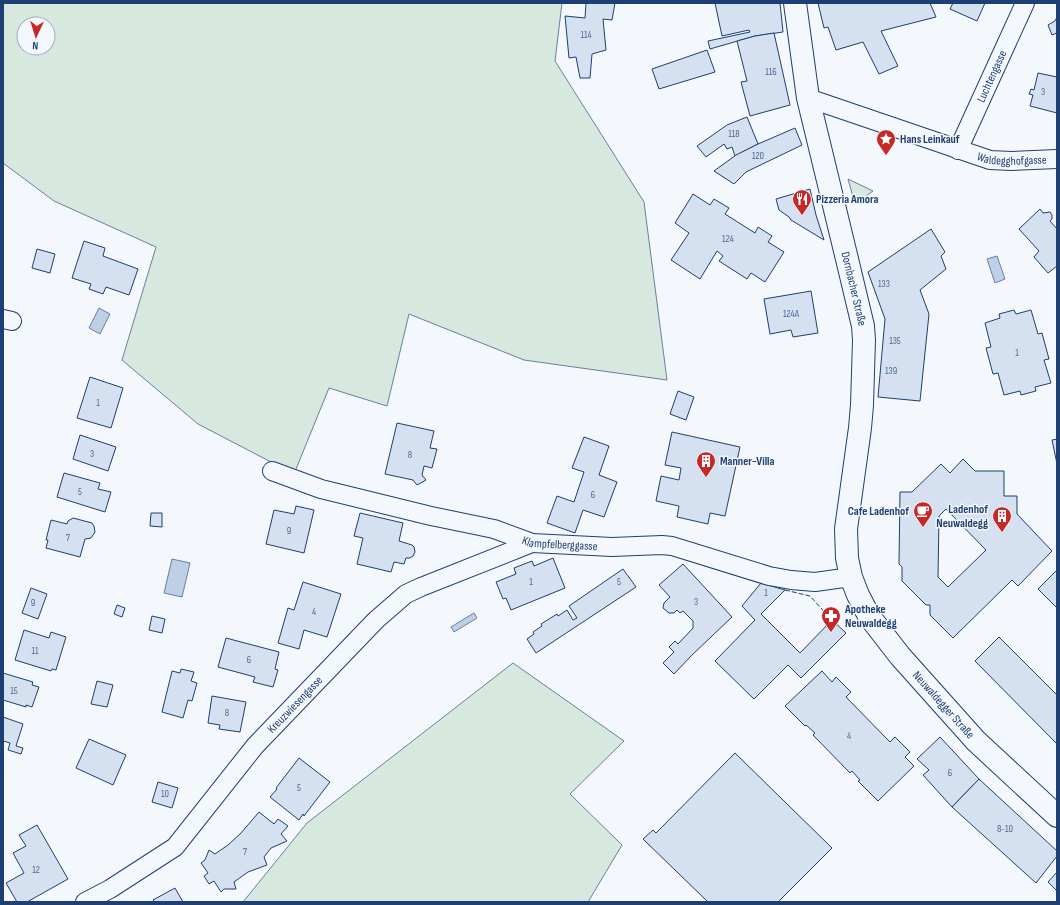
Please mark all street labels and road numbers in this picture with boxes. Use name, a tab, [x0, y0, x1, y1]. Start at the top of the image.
street label: Luchtengasse	[973, 48, 1010, 105]
street label: Waldegghofgasse	[975, 149, 1047, 169]
street label: Dornbacher Straße	[838, 250, 870, 327]
street label: Klampfelberggasse	[520, 532, 598, 554]
street label: Neuwaldegger Straße	[909, 668, 978, 742]
street label: Kreuzwiesengasse	[264, 673, 326, 736]

